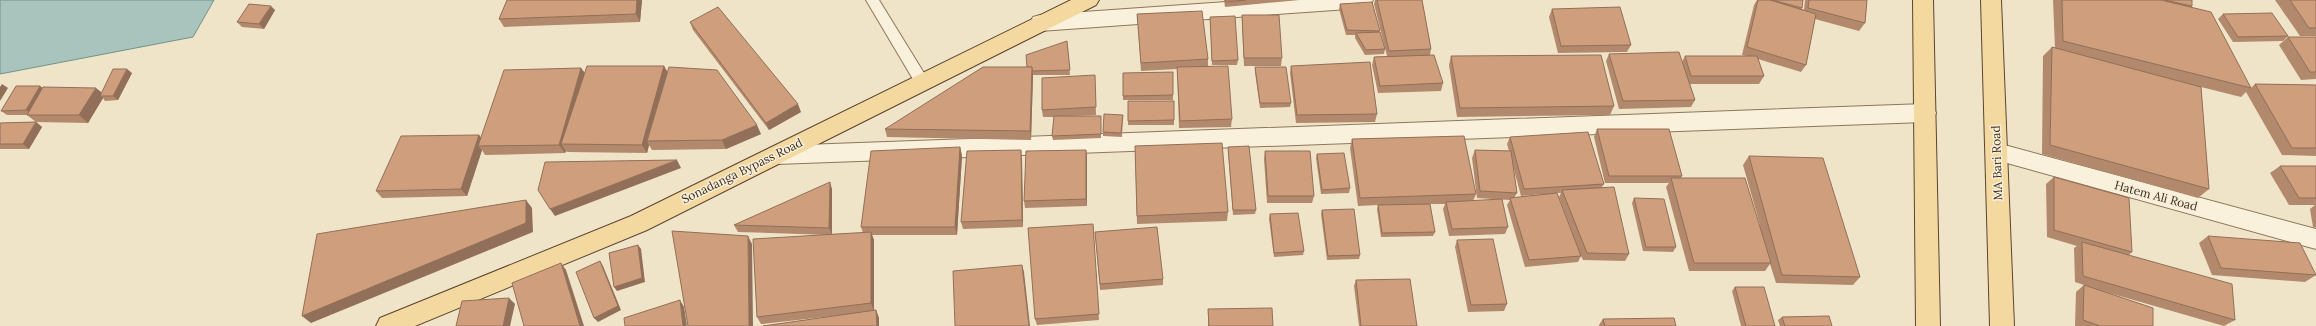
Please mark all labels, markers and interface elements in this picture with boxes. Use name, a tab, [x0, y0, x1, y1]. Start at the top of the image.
street label: MA Bari Road	[1988, 125, 2005, 201]
street label: Sonadanga Bypass Road	[679, 135, 805, 206]
street label: Hatem Ali Road	[2113, 177, 2199, 214]

